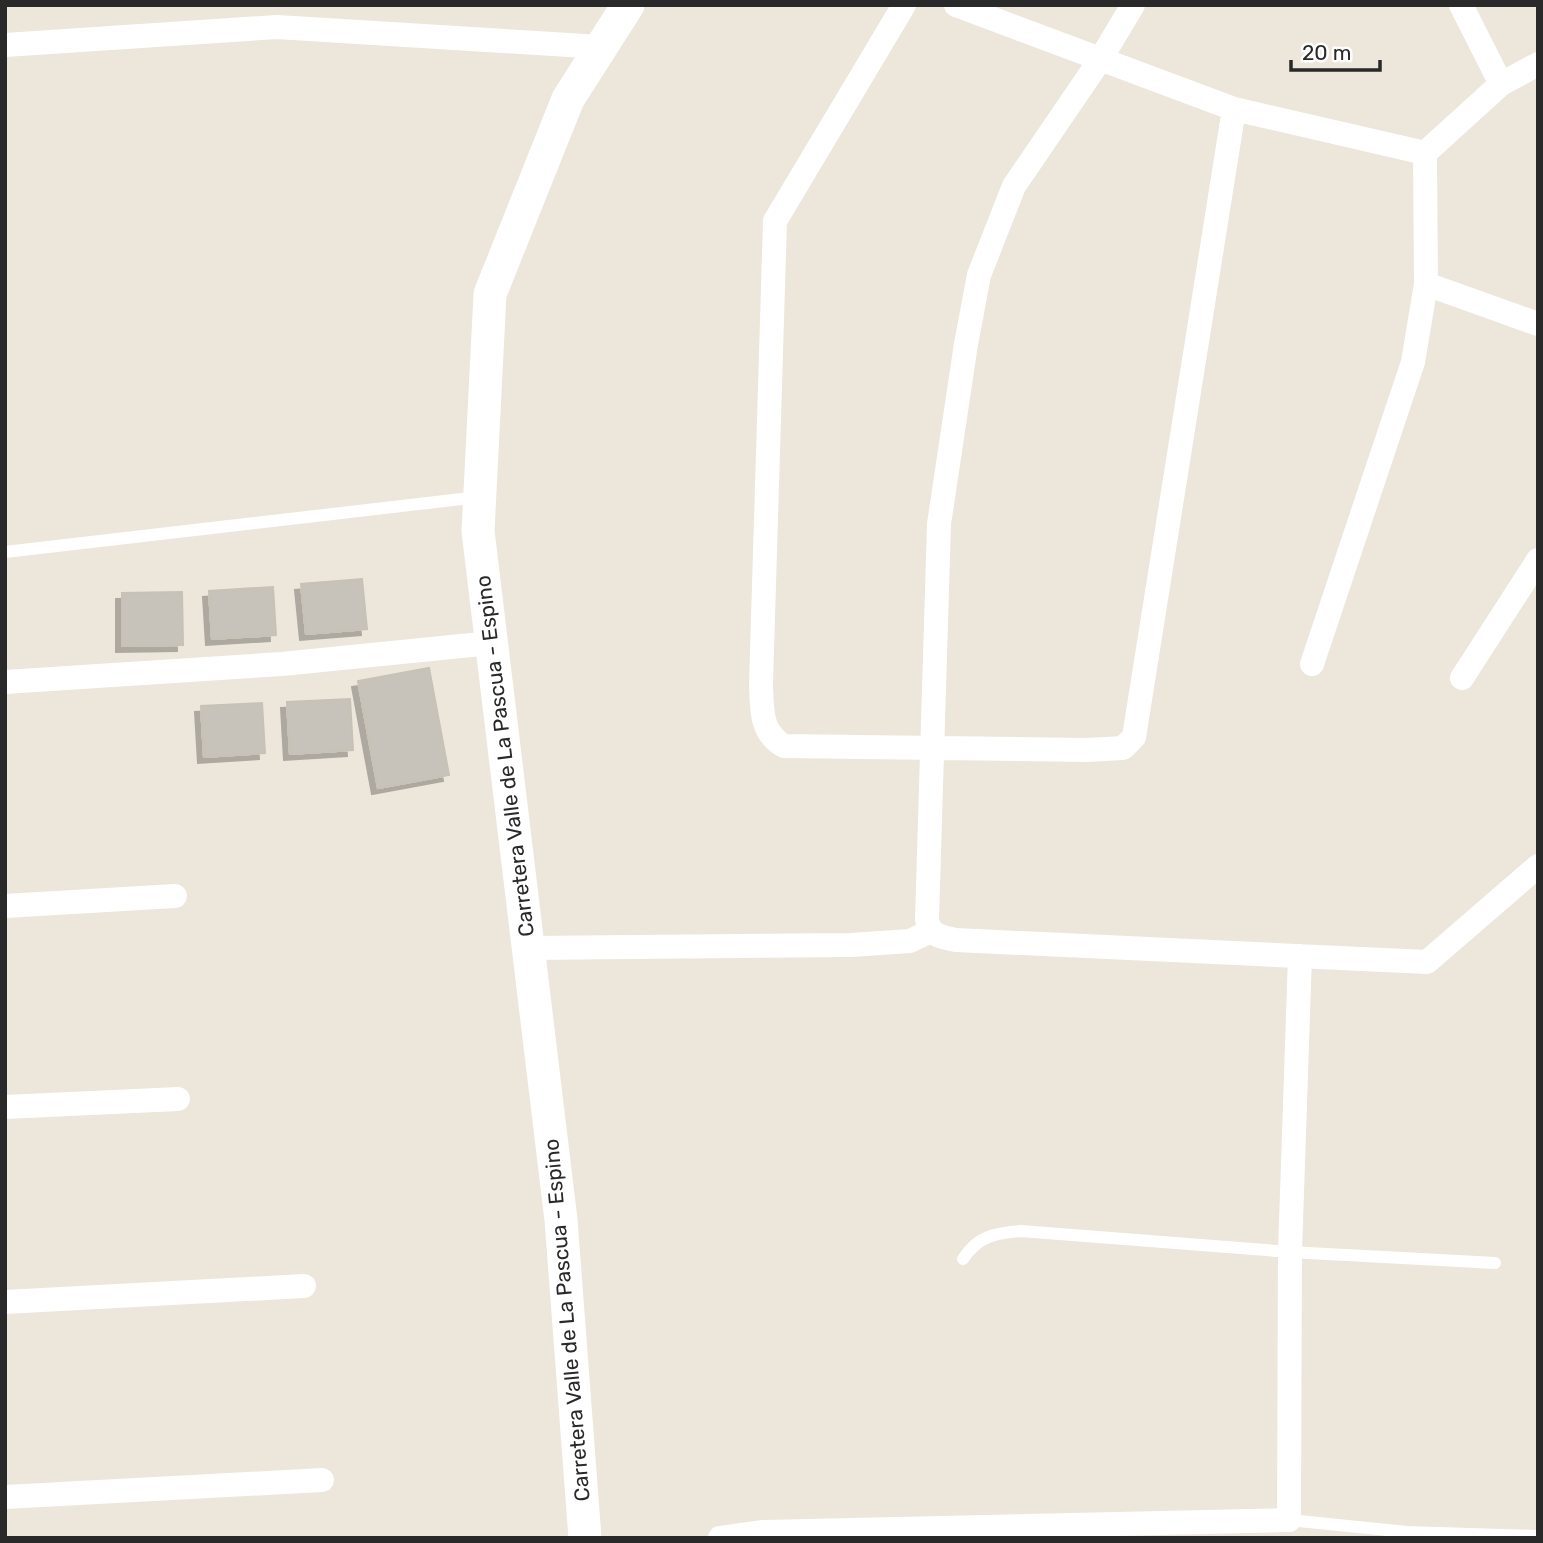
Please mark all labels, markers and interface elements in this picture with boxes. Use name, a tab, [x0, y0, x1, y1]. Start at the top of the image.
scale bar	[1291, 28, 1380, 72]
text: 20 m	[1302, 40, 1351, 65]
street label: Carretera Valle de La Pascua - Espino	[470, 574, 539, 938]
street label: Carretera Valle de La Pascua - Espino	[538, 1138, 595, 1502]

